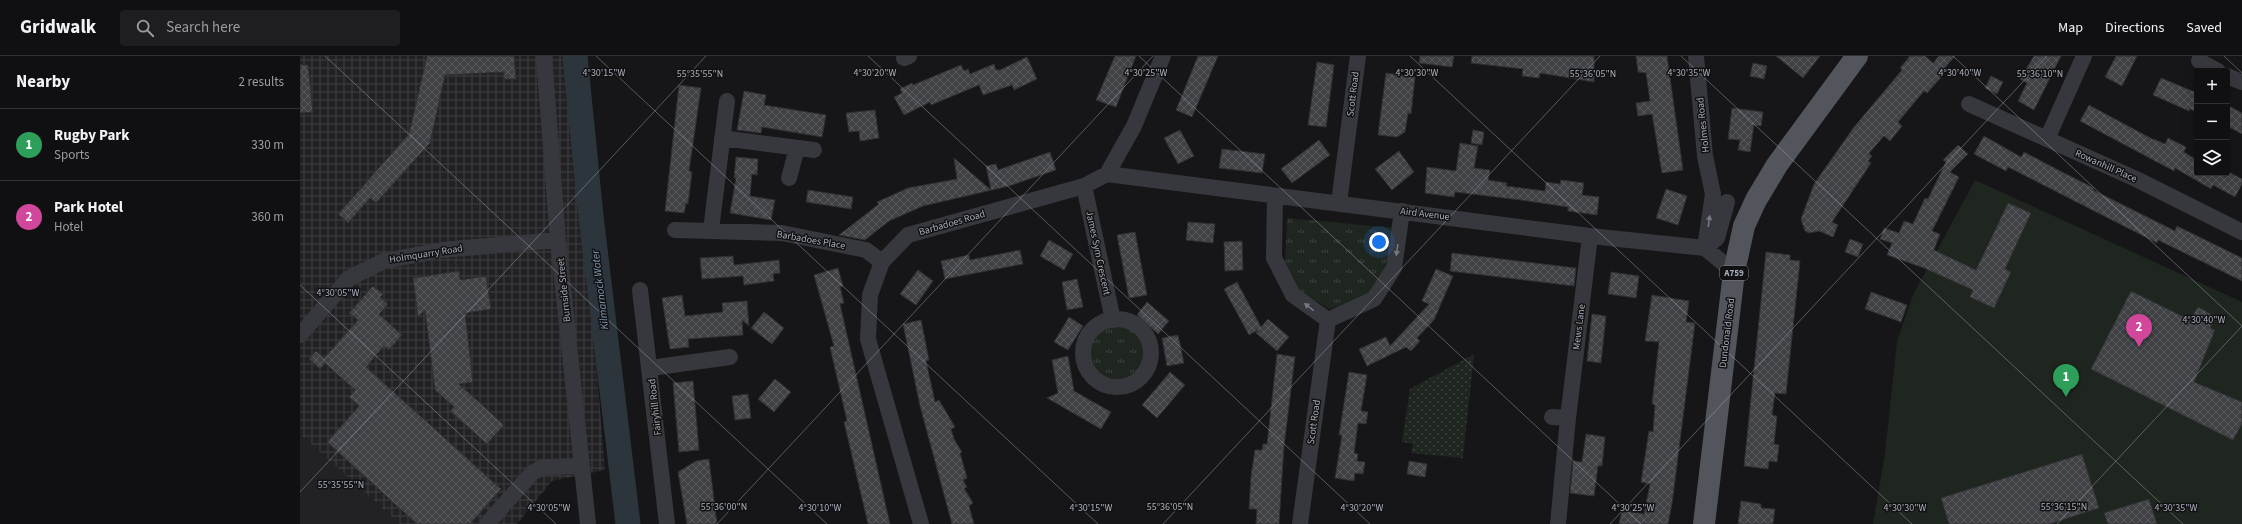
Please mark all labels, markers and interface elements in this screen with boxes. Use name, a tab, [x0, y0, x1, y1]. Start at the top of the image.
search box	[120, 10, 400, 46]
text: Gridwalk	[20, 14, 96, 41]
icon: search	[134, 17, 156, 39]
text: Search here	[166, 17, 240, 38]
text: Map	[2058, 18, 2083, 38]
text: Directions	[2105, 18, 2164, 38]
text: Saved	[2186, 18, 2222, 38]
text: 4°30'15"W	[583, 66, 626, 80]
text: 4°30'20"W	[854, 66, 897, 80]
text: 4°30'25"W	[1125, 66, 1168, 80]
text: 4°30'30"W	[1396, 66, 1439, 80]
text: 4°30'35"W	[1668, 66, 1711, 80]
text: 4°30'40"W	[1939, 66, 1982, 80]
text: 55°35'55"N	[677, 67, 723, 81]
text: 55°36'05"N	[1570, 67, 1616, 81]
text: 55°36'10"N	[2017, 67, 2063, 81]
map controls	[2194, 68, 2230, 176]
button: +	[2194, 68, 2230, 104]
text: Nearby	[16, 70, 70, 94]
street label: Scott Road	[1343, 71, 1363, 117]
text: 2 results	[239, 73, 284, 91]
street label: Holmes Road	[1693, 97, 1713, 153]
button: −	[2194, 104, 2230, 140]
text: Rugby Park	[54, 125, 130, 146]
text: 1	[26, 136, 32, 154]
text: 330 m	[251, 136, 284, 154]
button: layers	[2194, 140, 2230, 176]
text: Sports	[54, 146, 89, 164]
street label: Rowanhill Place	[2073, 146, 2139, 186]
text: Park Hotel	[54, 197, 123, 218]
street label: Aird Avenue	[1400, 204, 1451, 224]
street label: Barbadoes Road	[917, 207, 987, 239]
text: 2	[26, 208, 32, 226]
text: 360 m	[251, 208, 284, 226]
street label: James Sym Crescent	[1082, 209, 1114, 297]
one-way arrow	[1706, 214, 1712, 227]
text: Hotel	[54, 218, 83, 236]
street label: Barbadoes Place	[776, 227, 846, 253]
your location	[1369, 232, 1389, 252]
street label: Holmquarry Road	[388, 241, 464, 267]
one-way arrow	[1394, 244, 1400, 256]
water label: Kilmarnock Water	[588, 248, 612, 331]
street label: Burnside Street	[554, 257, 574, 323]
road number: A759	[1720, 266, 1748, 280]
text: 4°30'05"W	[317, 286, 360, 300]
street label: Dundonald Road	[1716, 297, 1738, 369]
one-way arrow	[1303, 302, 1314, 311]
street label: Mews Lane	[1569, 303, 1589, 351]
text: 4°30'40"W	[2183, 313, 2226, 327]
pin: 2	[2126, 314, 2152, 347]
pin: 1	[2053, 364, 2079, 397]
street label: Fairyhill Road	[645, 378, 665, 436]
street label: Scott Road	[1304, 399, 1324, 445]
text: 55°35'55"N	[318, 478, 364, 492]
text: 55°36'00"N	[701, 500, 747, 514]
text: 55°36'05"N	[1147, 500, 1193, 514]
text: 55°36'15"N	[2041, 500, 2087, 514]
text: 4°30'05"W	[528, 501, 571, 515]
text: 4°30'10"W	[799, 501, 842, 515]
text: 4°30'15"W	[1070, 501, 1113, 515]
text: 4°30'20"W	[1341, 501, 1384, 515]
text: 4°30'25"W	[1612, 501, 1655, 515]
text: 4°30'30"W	[1884, 501, 1927, 515]
text: 4°30'35"W	[2155, 501, 2198, 515]

